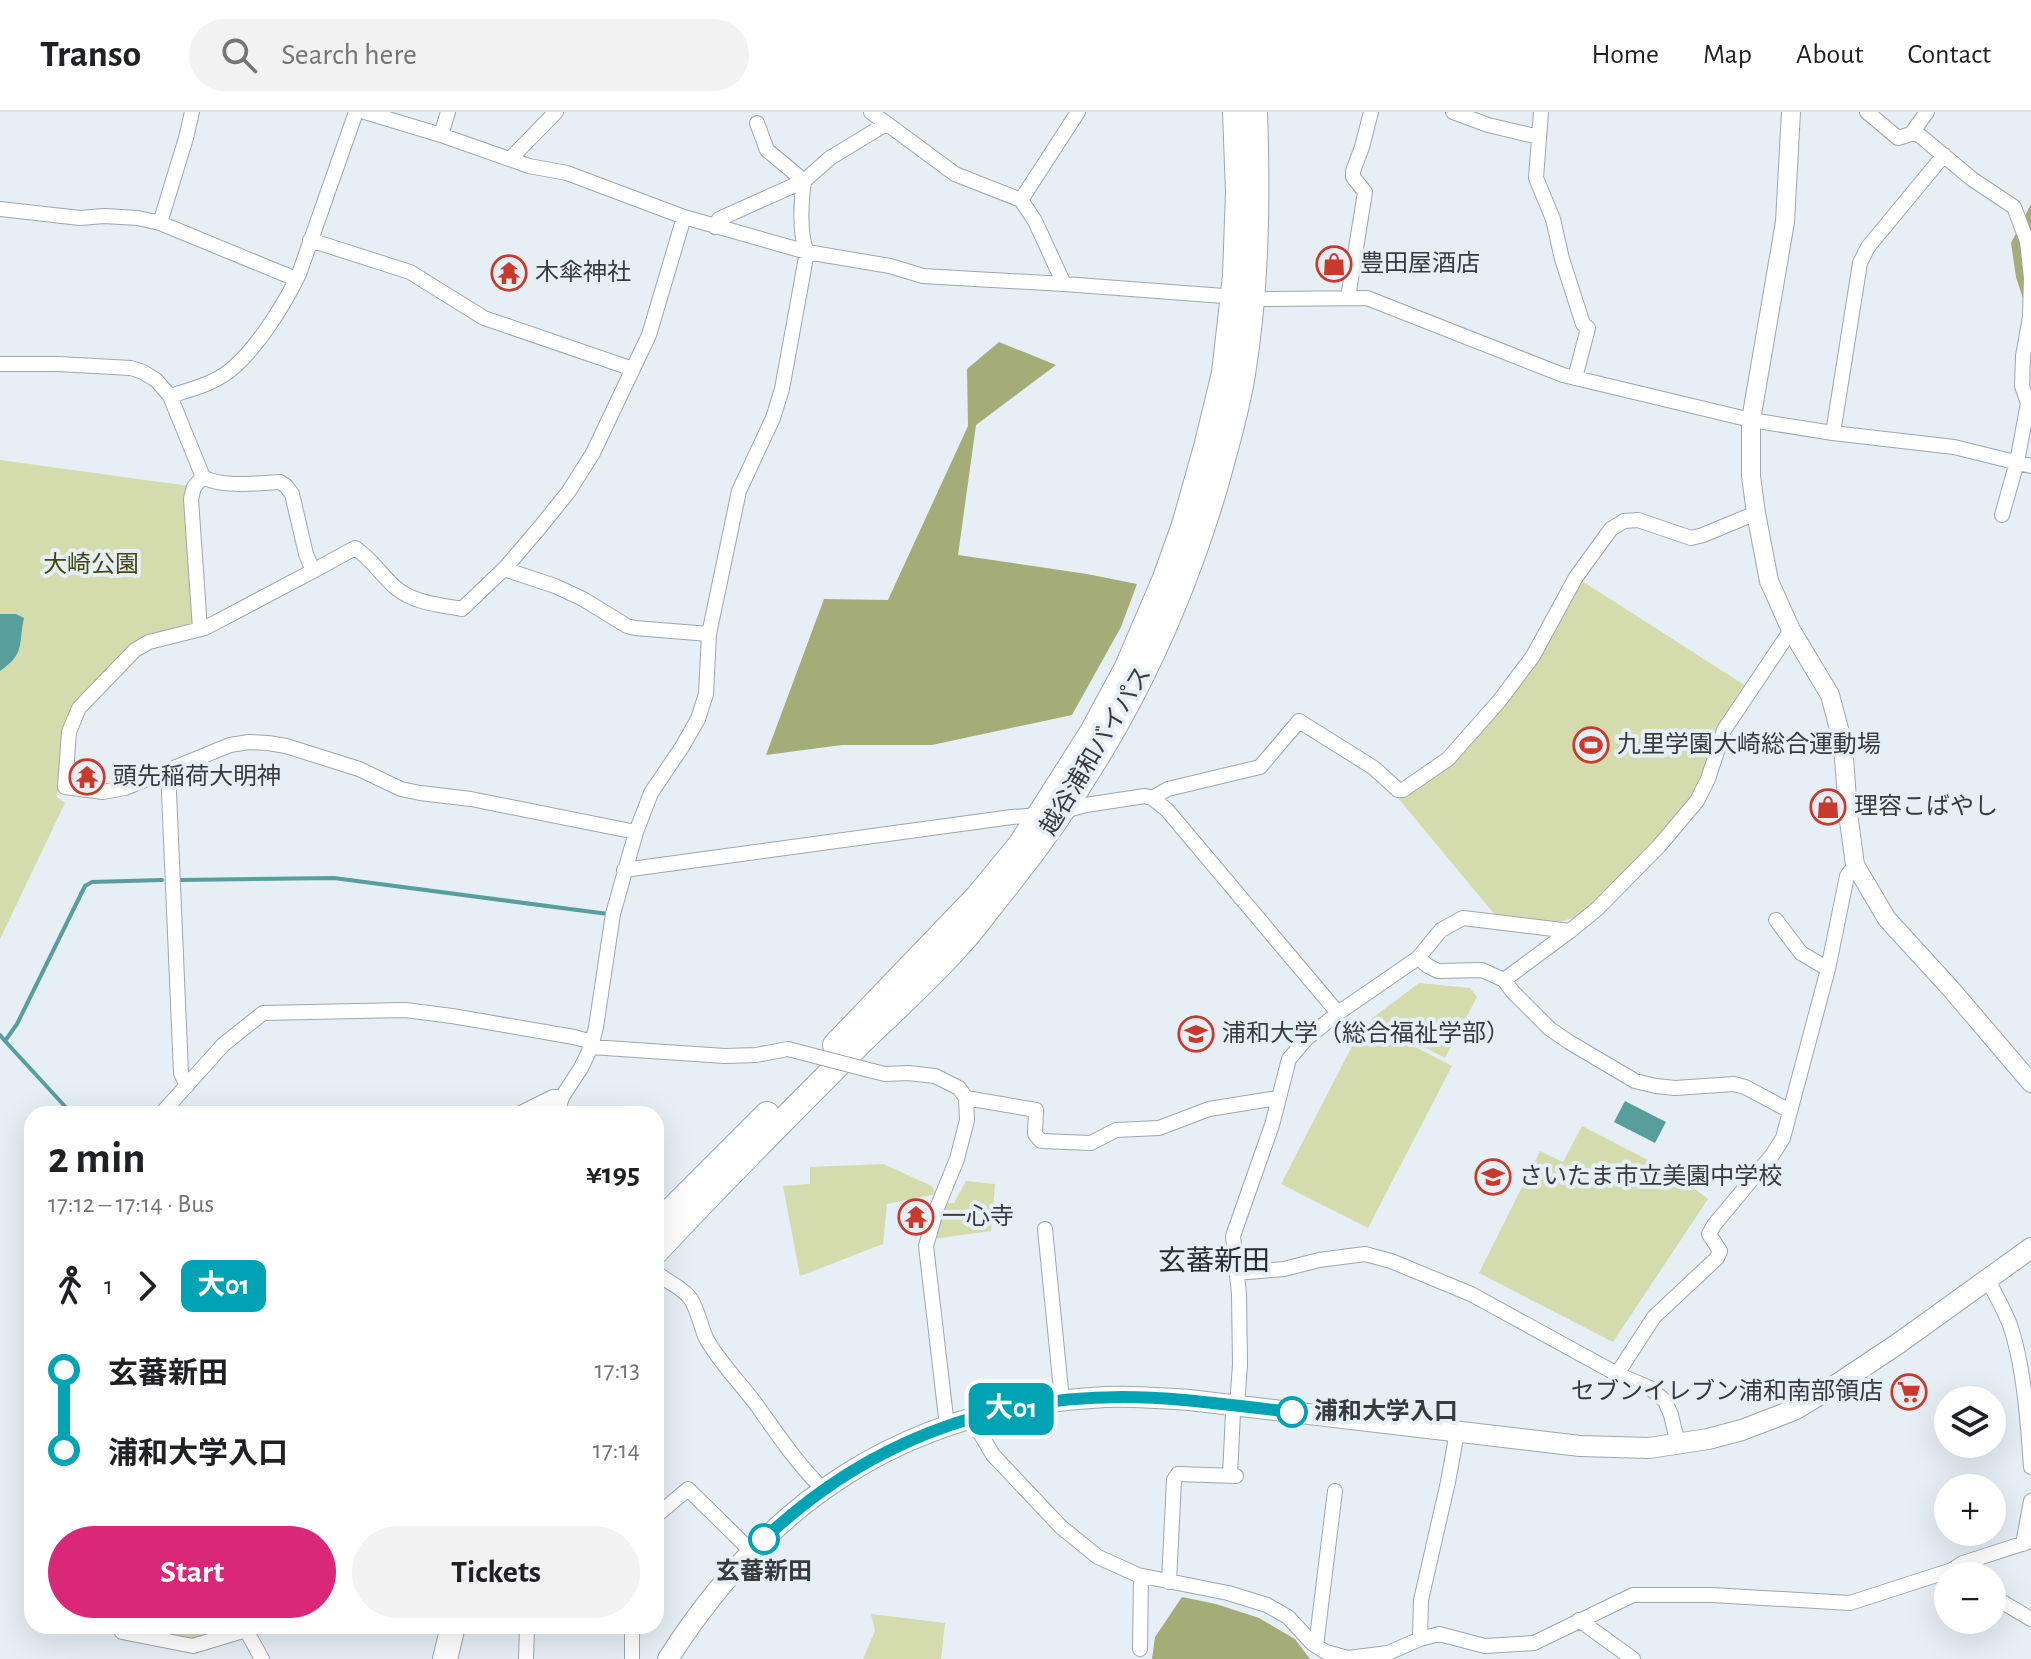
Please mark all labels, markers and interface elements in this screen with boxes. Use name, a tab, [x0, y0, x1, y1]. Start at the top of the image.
search box	[189, 19, 749, 91]
icon: search	[217, 33, 261, 77]
text: Transo	[40, 36, 141, 74]
text: Search here	[281, 40, 417, 70]
text: Home	[1592, 41, 1659, 69]
text: Map	[1703, 41, 1752, 69]
text: About	[1796, 41, 1864, 69]
text: Contact	[1908, 41, 1991, 69]
shop icon: 豊田屋酒店	[1315, 245, 1353, 283]
place label: 豊田屋酒店	[1360, 250, 1480, 276]
temple icon: 木傘神社	[490, 254, 528, 292]
place label: 木傘神社	[535, 259, 631, 285]
park label: 大崎公園	[43, 551, 139, 577]
street label: 越谷浦和バイパス	[1035, 662, 1156, 839]
sports icon: 九里学園大崎総合運動場	[1572, 726, 1610, 764]
place label: 九里学園大崎総合運動場	[1617, 731, 1881, 757]
temple icon: 頭先稲荷大明神	[68, 758, 106, 796]
place label: 頭先稲荷大明神	[113, 763, 281, 789]
shop icon: 理容こばやし	[1809, 788, 1847, 826]
place label: 理容こばやし	[1854, 793, 1998, 819]
school or university icon: 浦和大学（総合福祉学部）	[1177, 1015, 1215, 1053]
place label: 浦和大学（総合福祉学部）	[1222, 1020, 1510, 1046]
text: 2 min	[48, 1137, 146, 1181]
school or university icon: さいたま市立美園中学校	[1474, 1158, 1512, 1196]
text: ¥195	[586, 1159, 640, 1189]
place label: さいたま市立美園中学校	[1519, 1163, 1782, 1189]
text: 17:12 – 17:14 · Bus	[48, 1191, 214, 1217]
temple icon: 一心寺	[897, 1198, 935, 1236]
place label: 一心寺	[942, 1204, 1014, 1229]
district label: 玄蕃新田	[1158, 1246, 1270, 1276]
icon: walk	[48, 1264, 92, 1308]
icon: forward	[125, 1264, 169, 1308]
text: 大01	[197, 1272, 250, 1300]
text: 1	[104, 1273, 113, 1299]
text: 17:13	[595, 1357, 640, 1383]
text: 玄蕃新田	[108, 1359, 228, 1389]
supermarket icon: セブンイレブン浦和南部領店	[1890, 1373, 1928, 1411]
place label: セブンイレブン浦和南部領店	[1571, 1378, 1883, 1404]
line badge: 大01	[965, 1383, 1057, 1435]
map controls	[1934, 1386, 2006, 1634]
button: layers	[1934, 1386, 2006, 1458]
text: 大01	[985, 1395, 1037, 1423]
marker: 浦和大学入口	[1277, 1397, 1307, 1427]
place label: 浦和大学入口	[1314, 1398, 1458, 1424]
text: 17:14	[593, 1437, 640, 1463]
text: 浦和大学入口	[108, 1439, 288, 1469]
button: +	[1934, 1474, 2006, 1546]
marker: 玄蕃新田	[749, 1524, 779, 1554]
button: Start	[48, 1526, 336, 1618]
button: Tickets	[352, 1526, 640, 1618]
place label: 玄蕃新田	[716, 1558, 812, 1584]
button: −	[1934, 1562, 2006, 1634]

